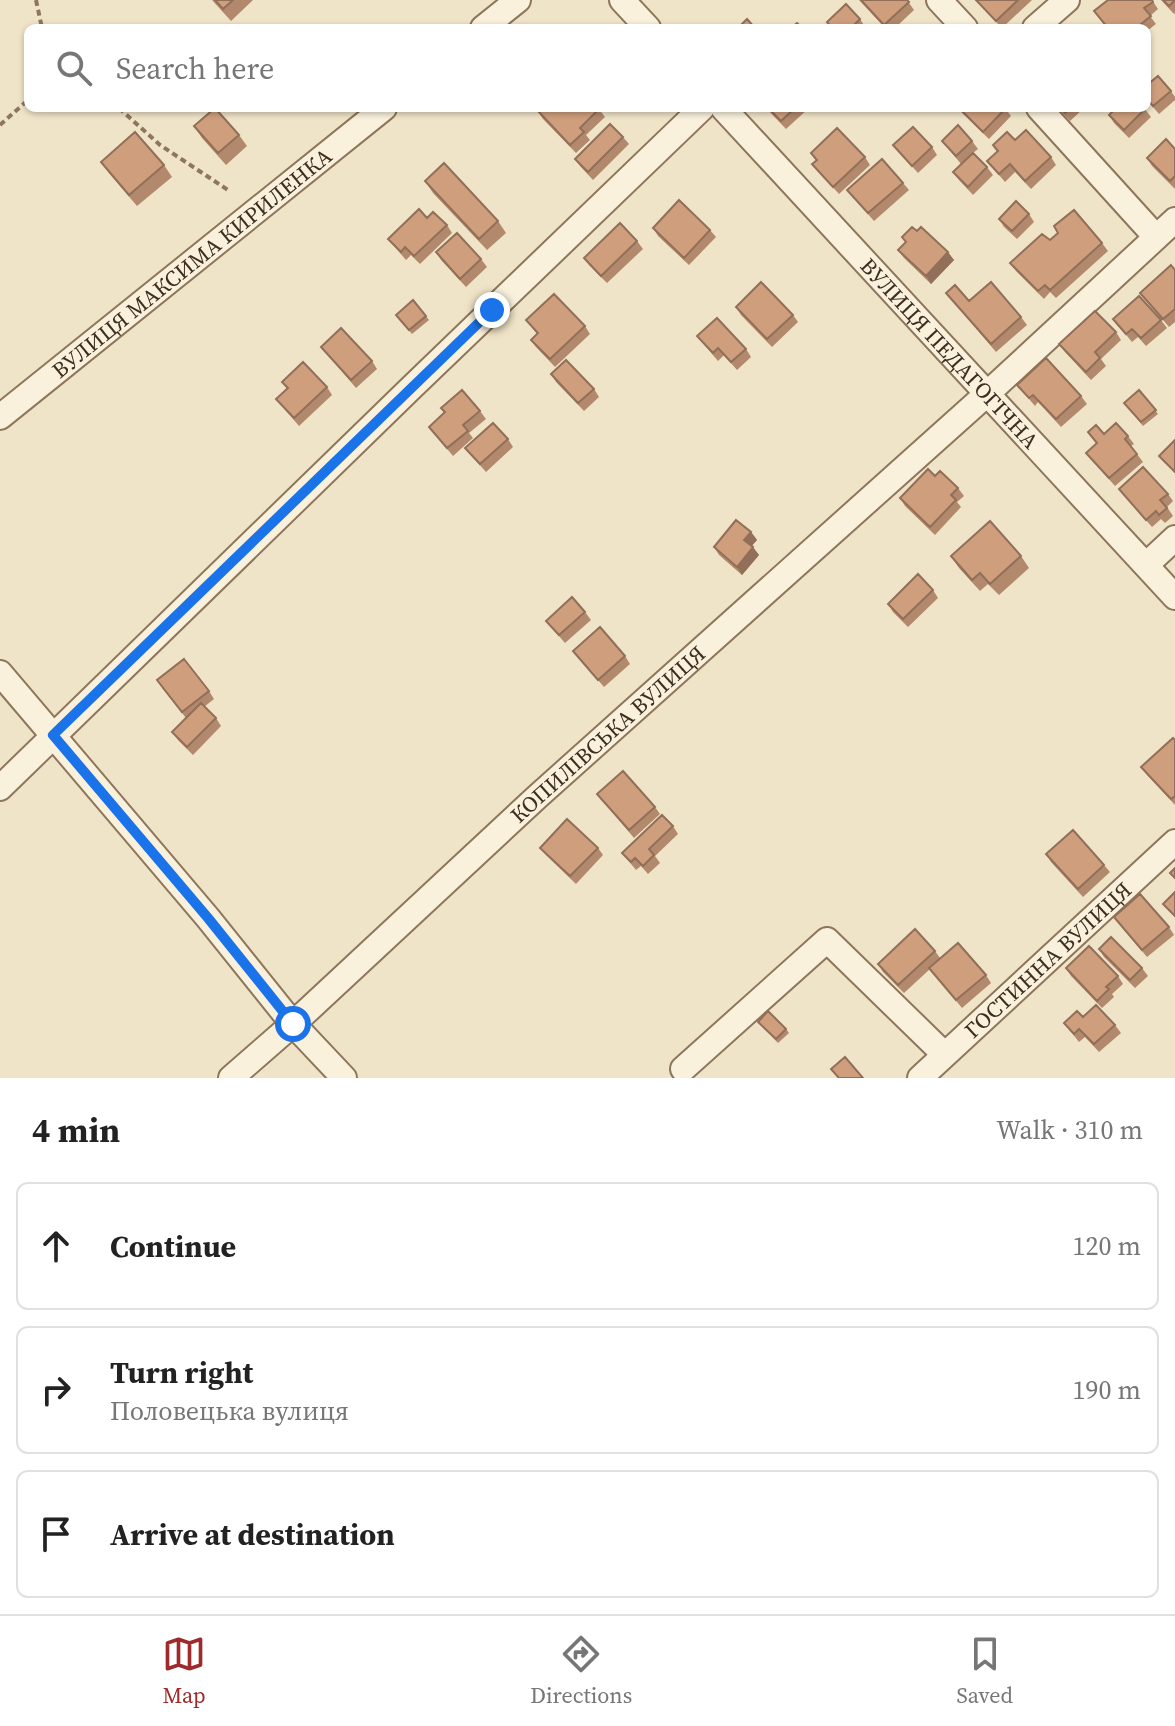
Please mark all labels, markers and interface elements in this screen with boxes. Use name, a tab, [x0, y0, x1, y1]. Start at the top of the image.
search box	[24, 24, 1151, 112]
icon: search	[52, 46, 96, 90]
text: Search here	[116, 48, 274, 89]
street label: ВУЛИЦЯ МАКСИМА КИРИЛЕНКА	[45, 141, 338, 385]
street label: ВУЛИЦЯ ПЕДАГОГІЧНА	[854, 251, 1046, 456]
route end	[474, 292, 510, 328]
street label: КОПИЛІВСЬКА ВУЛИЦЯ	[504, 639, 711, 830]
street label: ГОСТИННА ВУЛИЦЯ	[958, 875, 1138, 1045]
route start	[275, 1006, 311, 1042]
text: 4 min	[32, 1107, 120, 1153]
text: Walk · 310 m	[996, 1112, 1143, 1148]
icon: ahead	[34, 1224, 78, 1268]
text: Continue	[110, 1226, 236, 1267]
text: 120 m	[1073, 1228, 1141, 1264]
text: Turn right	[110, 1352, 253, 1393]
icon: right	[34, 1368, 78, 1412]
text: 190 m	[1073, 1372, 1141, 1408]
text: Половецька вулиця	[110, 1393, 349, 1429]
icon: arrive	[34, 1512, 78, 1556]
text: Arrive at destination	[110, 1514, 395, 1555]
tab: Map	[162, 1632, 206, 1710]
tab: Directions	[530, 1632, 632, 1710]
tab: Saved	[956, 1632, 1013, 1710]

